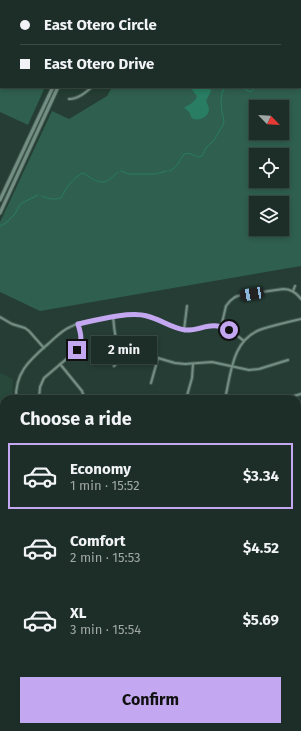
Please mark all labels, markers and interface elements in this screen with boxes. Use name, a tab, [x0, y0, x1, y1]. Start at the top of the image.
text: East Otero Circle	[44, 16, 157, 34]
text: East Otero Drive	[44, 55, 154, 73]
north arrow	[249, 100, 289, 140]
map controls	[249, 100, 289, 236]
button: locate	[249, 148, 289, 188]
button: layers	[249, 196, 289, 236]
car	[239, 286, 265, 302]
route start	[220, 321, 238, 339]
callout: 2 min	[91, 336, 157, 364]
route end	[68, 341, 86, 359]
text: 2 min	[108, 342, 140, 357]
text: Choose a ride	[20, 408, 132, 430]
icon: car	[22, 458, 58, 494]
text: Economy	[70, 460, 131, 478]
text: $3.34	[243, 467, 279, 485]
text: 1 min · 15:52	[70, 478, 140, 493]
icon: car	[22, 530, 58, 566]
text: Comfort	[70, 532, 126, 550]
text: $4.52	[243, 539, 279, 557]
text: 2 min · 15:53	[70, 550, 141, 565]
icon: car	[22, 602, 58, 638]
text: XL	[70, 604, 86, 622]
text: $5.69	[243, 611, 279, 629]
text: 3 min · 15:54	[70, 622, 141, 637]
button: Confirm	[20, 677, 281, 723]

